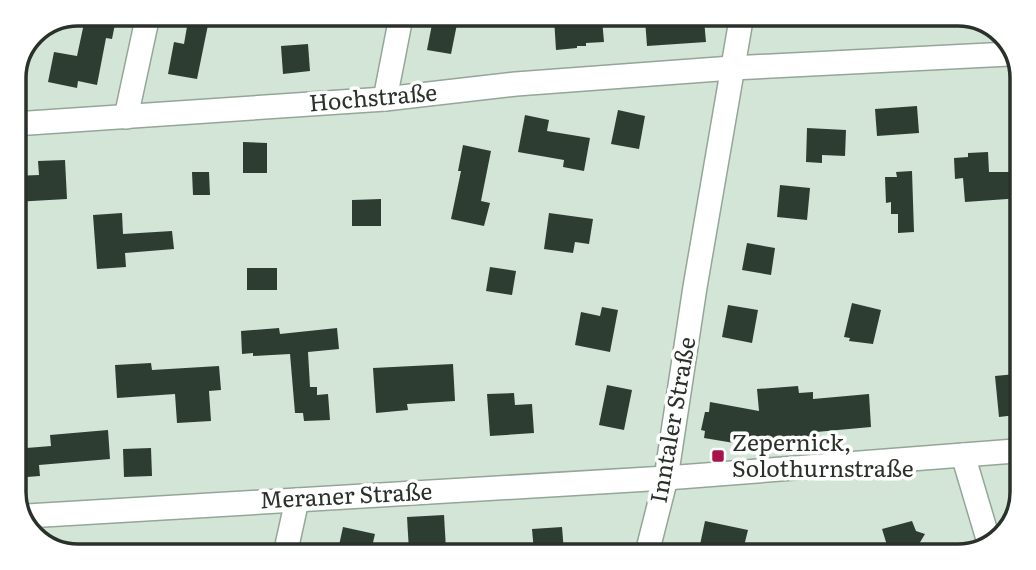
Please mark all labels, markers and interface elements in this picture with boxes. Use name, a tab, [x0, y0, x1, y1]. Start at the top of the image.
street label: Hochstraße	[307, 73, 438, 119]
street label: Inntaler Straße	[640, 334, 702, 505]
place label: Zepernick, Solothurnstraße	[732, 424, 914, 484]
marker: Zepernick, Solothurnstraße	[710, 448, 726, 464]
street label: Meraner Straße	[259, 473, 433, 516]

